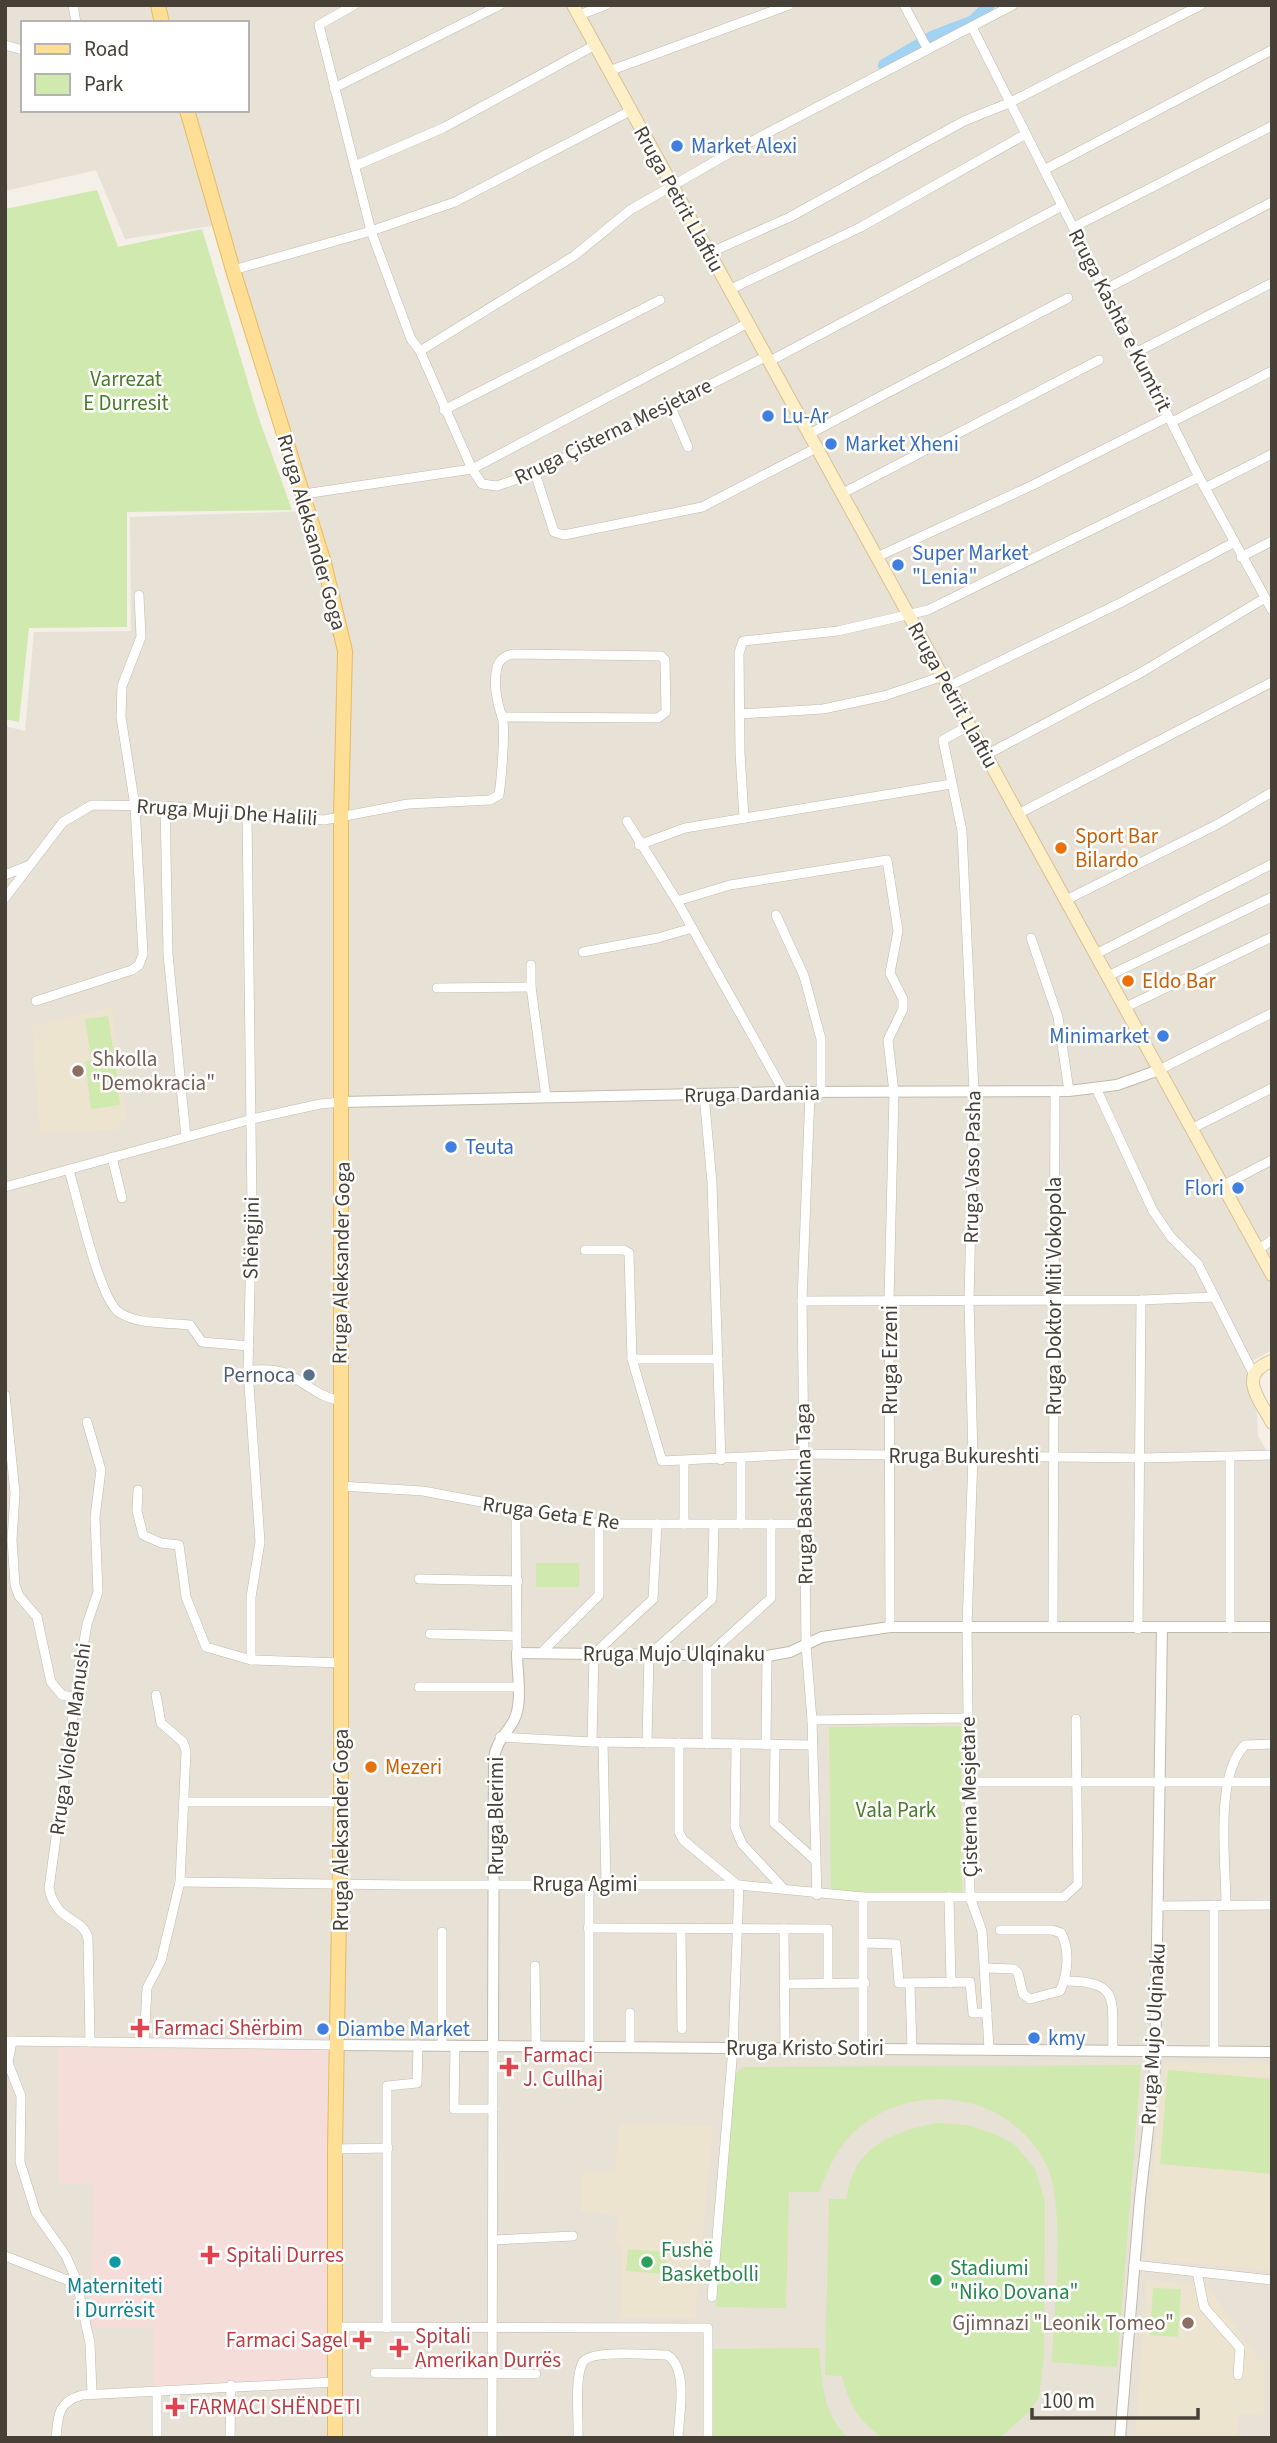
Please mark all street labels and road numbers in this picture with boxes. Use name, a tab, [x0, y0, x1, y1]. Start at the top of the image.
street label: Rruga Petrit Llaftiu	[626, 120, 732, 278]
street label: Rruga Kashta e Kumtrit	[1061, 223, 1179, 417]
street label: Rruga Çisterna Mesjetare	[509, 370, 717, 492]
street label: Rruga Aleksander Goga	[270, 430, 354, 634]
street label: Rruga Petrit Llaftiu	[900, 616, 1006, 774]
street label: Rruga Muji Dhe Halili	[136, 791, 318, 833]
street label: Rruga Dardania	[684, 1078, 820, 1110]
street label: Rruga Vaso Pasha	[956, 1090, 988, 1244]
street label: Rruga Aleksander Goga	[324, 1161, 358, 1365]
street label: Rruga Doktor Miti Vokopola	[1039, 1177, 1069, 1415]
street label: Shëngjini	[235, 1196, 267, 1280]
street label: Rruga Erzeni	[875, 1305, 905, 1415]
street label: Rruga Bashkina Taga	[787, 1403, 821, 1585]
street label: Rruga Bukureshti	[889, 1441, 1039, 1471]
street label: Rruga Geta E Re	[481, 1489, 621, 1537]
street label: Rruga Mujo Ulqinaku	[583, 1639, 765, 1669]
street label: Rruga Violeta Manushi	[42, 1641, 98, 1837]
street label: Çisterna Mesjetare	[953, 1716, 985, 1878]
street label: Rruga Aleksander Goga	[326, 1729, 356, 1931]
street label: Rruga Blerimi	[481, 1757, 511, 1875]
street label: Rruga Agimi	[532, 1869, 638, 1899]
street label: Rruga Mujo Ulqinaku	[1133, 1942, 1173, 2126]
street label: Rruga Kristo Sotiri	[726, 2033, 884, 2063]

